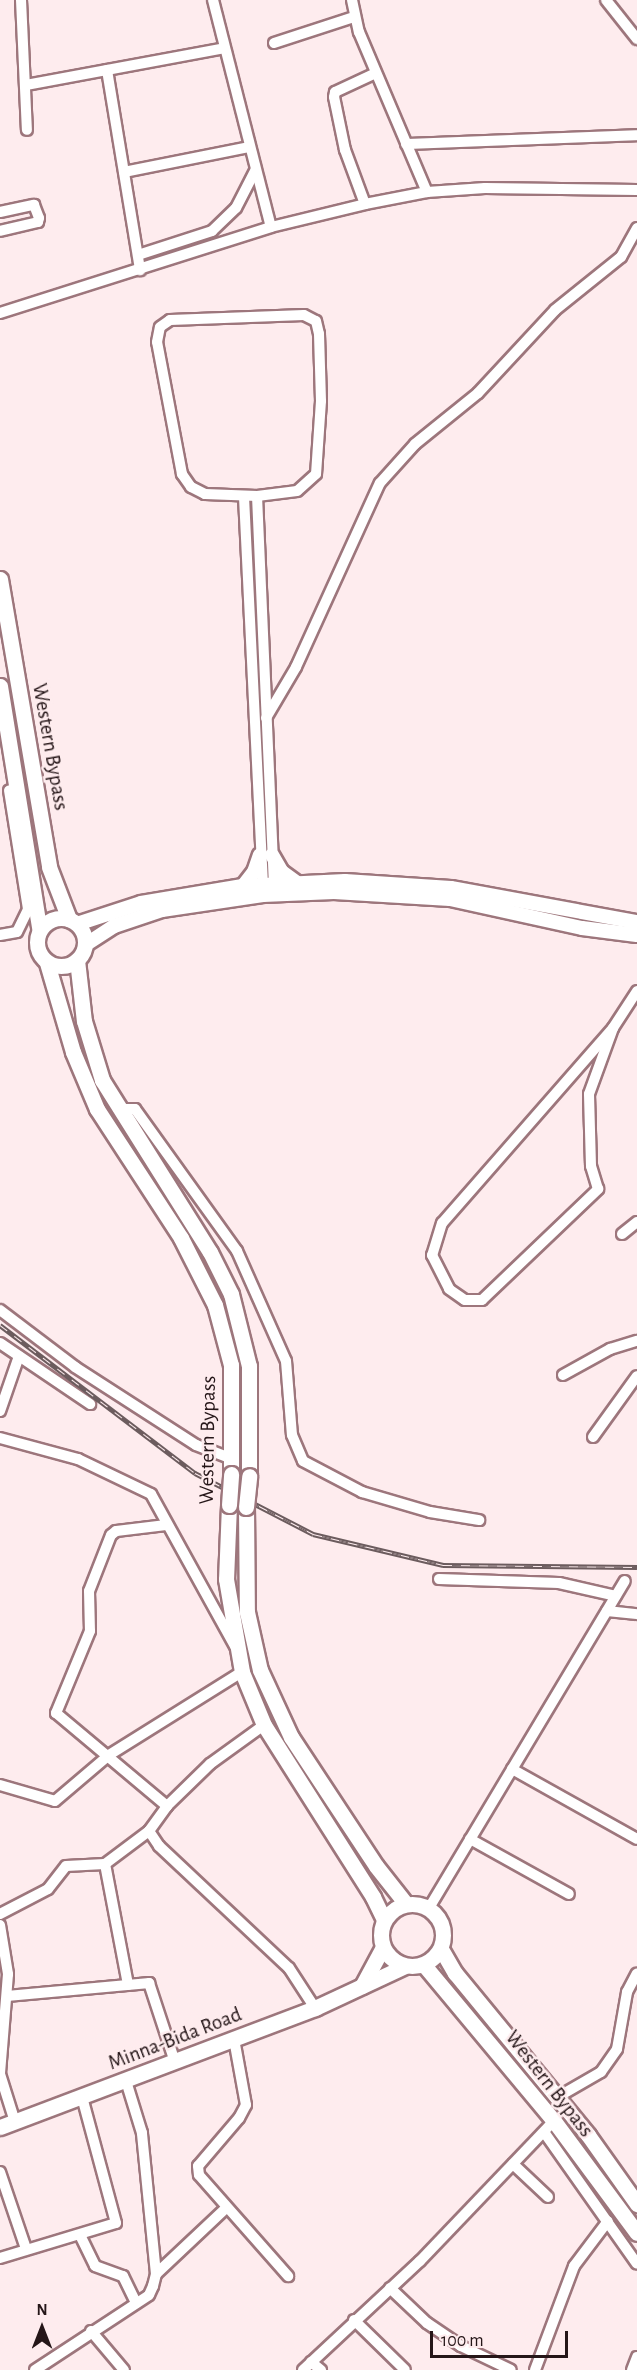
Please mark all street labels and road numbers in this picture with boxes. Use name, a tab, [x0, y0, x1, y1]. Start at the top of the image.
street label: Western Bypass	[26, 681, 74, 813]
street label: Western Bypass	[194, 1375, 222, 1505]
street label: Minna-Bida Road	[105, 2002, 245, 2076]
street label: Western Bypass	[499, 2026, 599, 2142]

